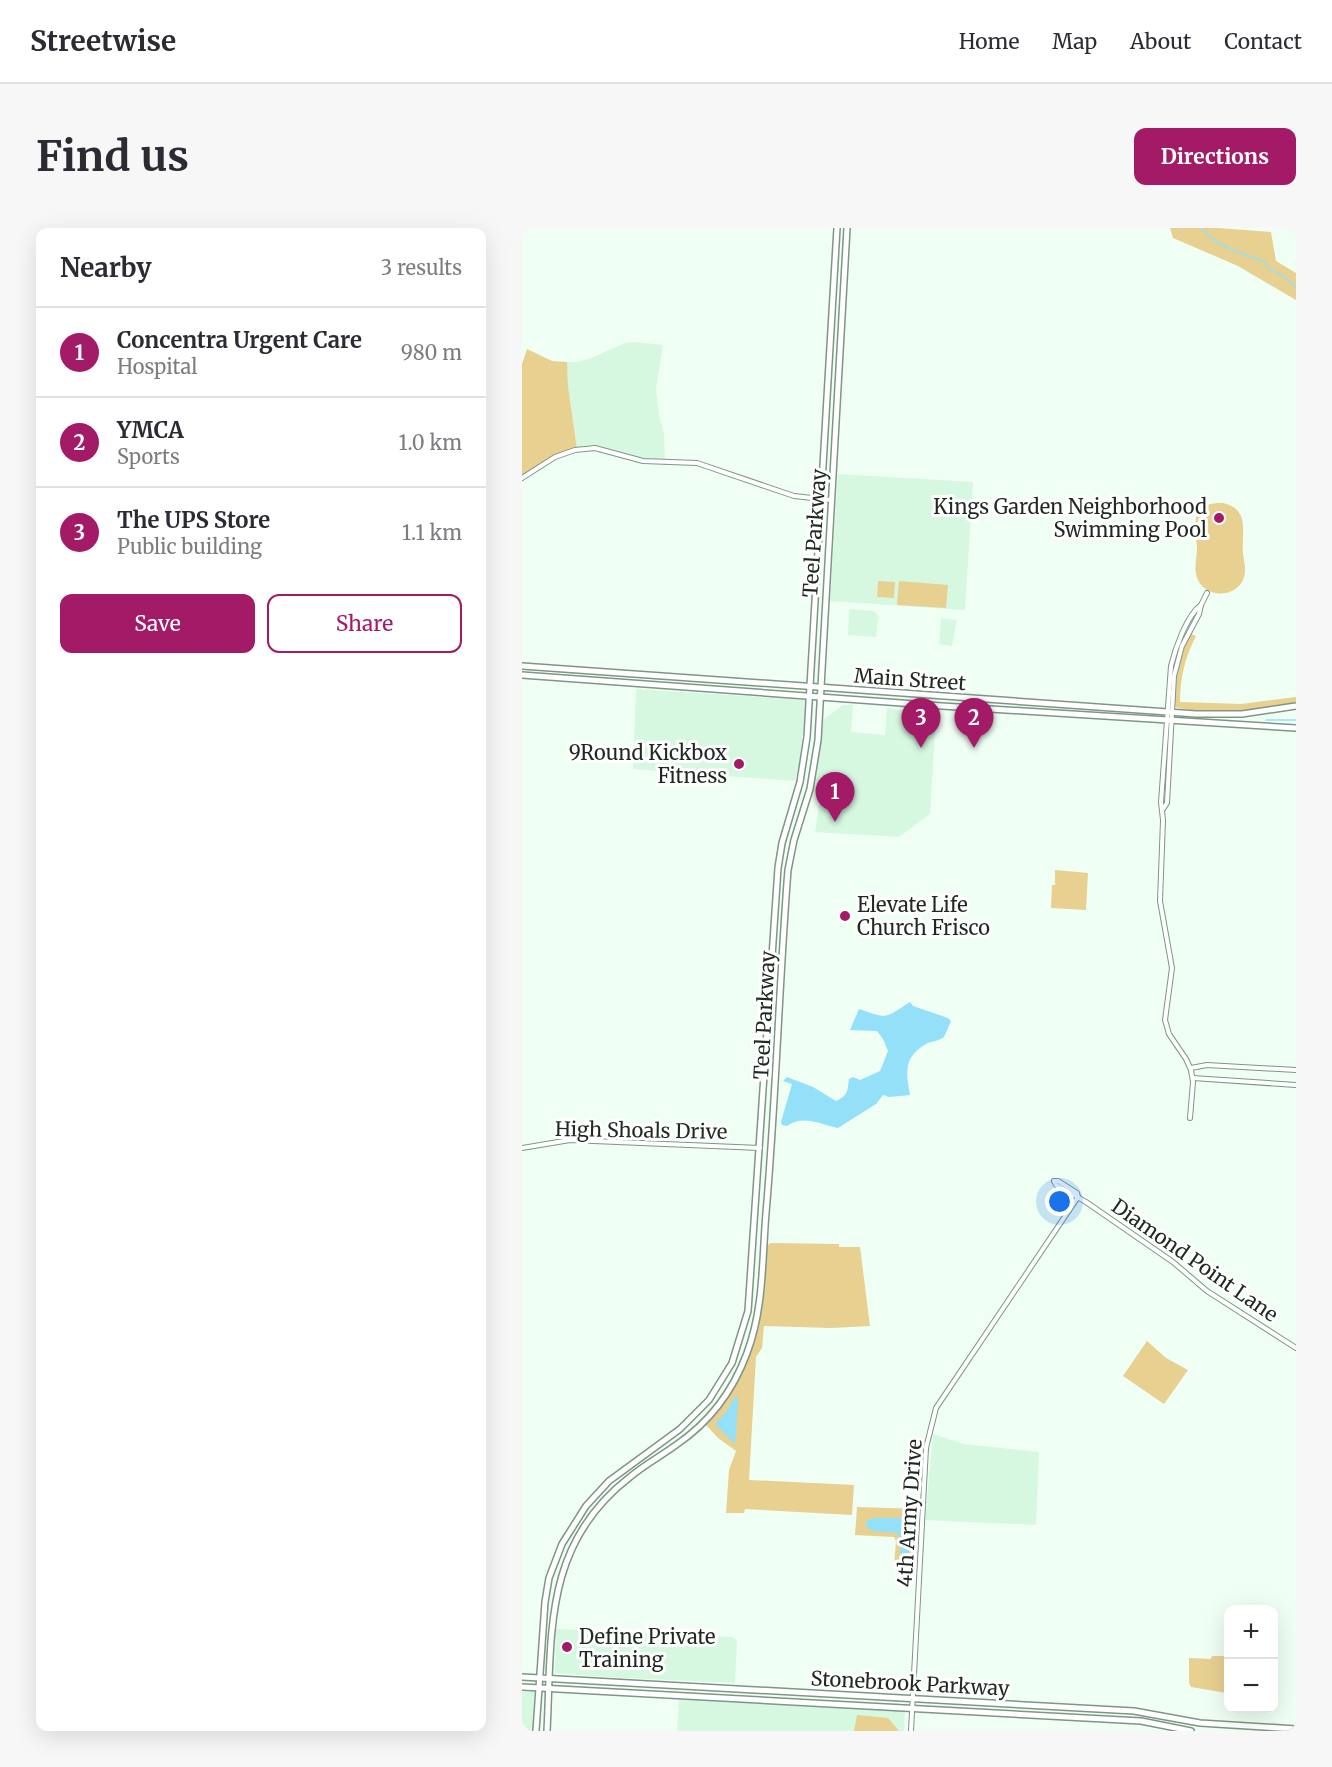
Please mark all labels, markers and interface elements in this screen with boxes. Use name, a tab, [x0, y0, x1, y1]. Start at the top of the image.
text: Streetwise	[30, 23, 176, 59]
text: Home	[959, 28, 1019, 55]
text: Map	[1052, 28, 1097, 55]
text: About	[1130, 28, 1191, 55]
text: Contact	[1224, 28, 1302, 55]
button: Directions	[1134, 128, 1296, 185]
text: Find us	[36, 130, 189, 182]
text: Nearby	[60, 251, 152, 284]
text: 3 results	[381, 255, 462, 280]
text: Concentra Urgent Care	[117, 326, 362, 354]
text: 1	[75, 340, 84, 365]
text: 980 m	[401, 340, 462, 365]
text: Hospital	[117, 354, 197, 379]
text: YMCA	[117, 416, 184, 444]
text: 2	[74, 430, 85, 455]
text: 1.0 km	[398, 430, 462, 455]
text: Sports	[117, 444, 180, 469]
street label: Teel Parkway	[797, 468, 831, 598]
place label: Kings Garden Neighborhood Swimming Pool	[933, 494, 1207, 542]
text: The UPS Store	[117, 506, 270, 534]
marker: Kings Garden Neighborhood Swimming Pool	[1212, 511, 1226, 525]
text: 3	[74, 520, 85, 545]
text: 1.1 km	[402, 520, 462, 545]
text: Public building	[117, 534, 262, 559]
button: Save	[60, 594, 255, 653]
button: Share	[267, 594, 462, 653]
street label: Main Street	[853, 663, 967, 695]
pin: 3	[902, 698, 940, 748]
pin: 2	[954, 698, 994, 748]
place label: 9Round Kickbox Fitness	[569, 740, 727, 788]
marker: 9Round Kickbox Fitness	[732, 757, 746, 771]
pin: 1	[816, 772, 854, 822]
place label: Elevate Life Church Frisco	[857, 892, 990, 940]
marker: Elevate Life Church Frisco	[838, 909, 852, 923]
street label: Teel Parkway	[748, 950, 780, 1080]
street label: High Shoals Drive	[555, 1116, 727, 1144]
your location	[1045, 1187, 1074, 1216]
street label: Diamond Point Lane	[1107, 1193, 1283, 1327]
street label: 4th Army Drive	[891, 1438, 927, 1588]
map controls	[1224, 1605, 1278, 1713]
button: +	[1224, 1605, 1278, 1659]
place label: Define Private Training	[579, 1624, 715, 1672]
marker: Define Private Training	[560, 1640, 574, 1654]
button: −	[1224, 1659, 1278, 1713]
street label: Stonebrook Parkway	[810, 1665, 1010, 1701]

